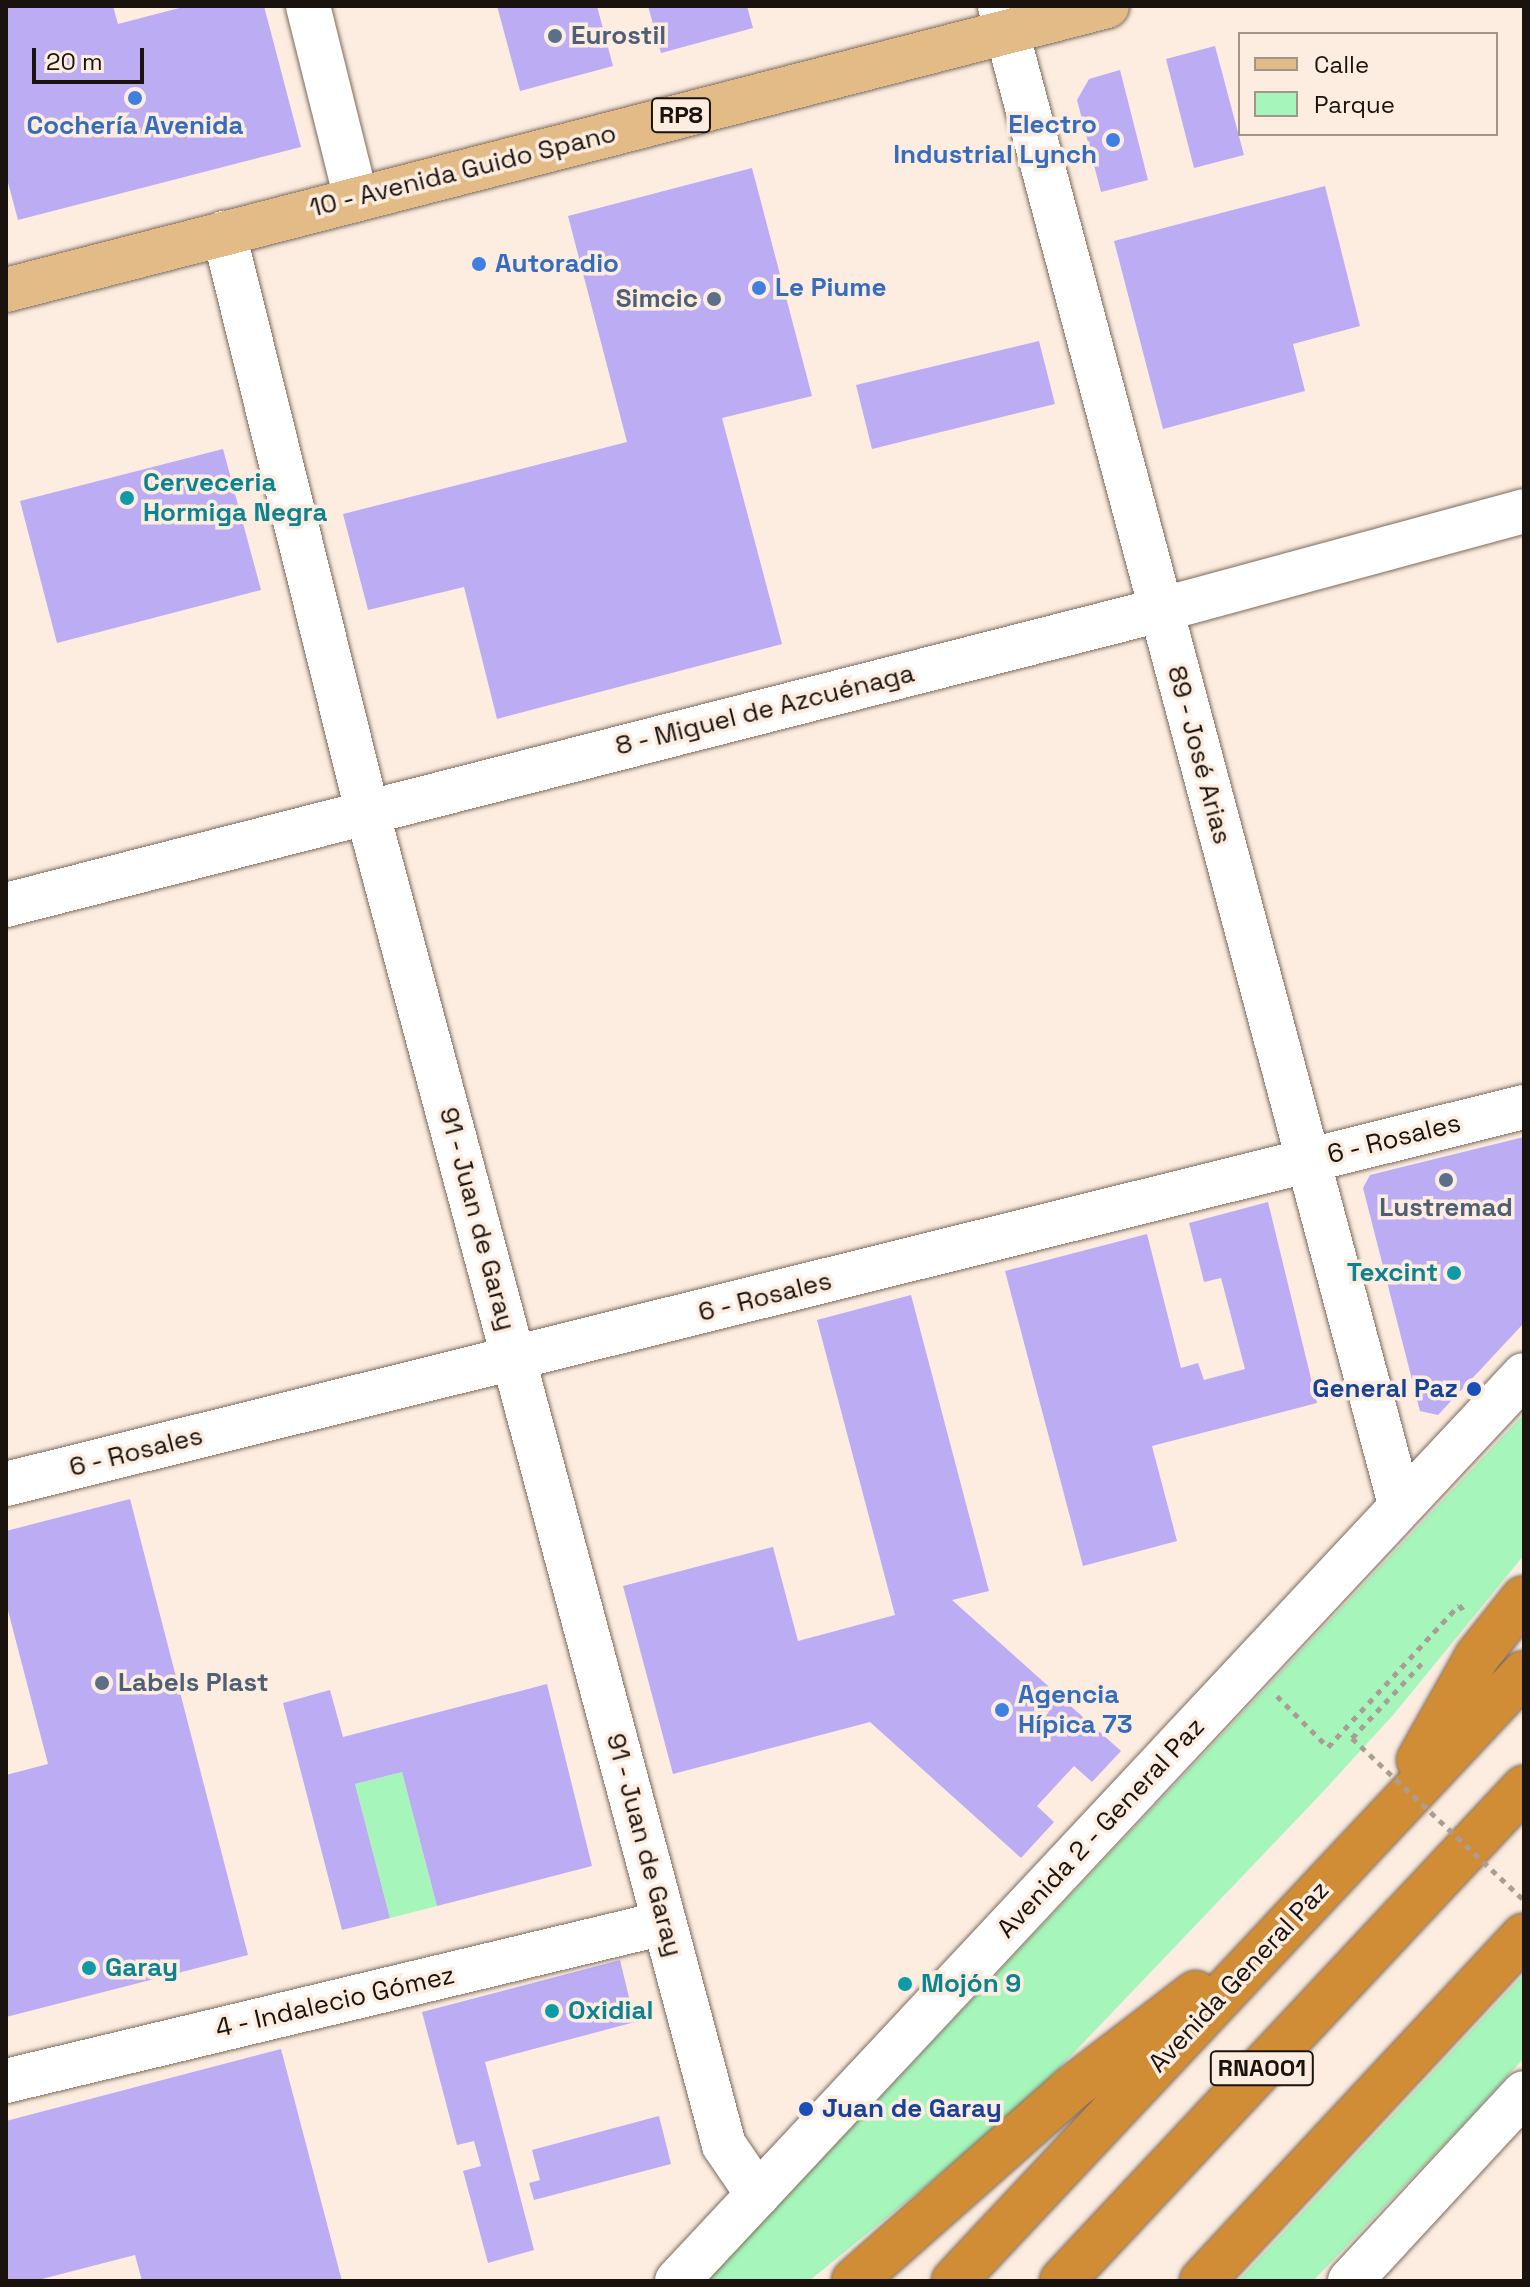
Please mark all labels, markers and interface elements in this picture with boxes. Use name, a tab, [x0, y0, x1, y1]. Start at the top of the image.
place label: Eurostil	[571, 20, 666, 52]
marker: Eurostil	[546, 27, 564, 45]
scale bar	[36, 32, 148, 82]
legend	[1238, 32, 1498, 136]
text: 20 m	[46, 46, 103, 77]
text: Calle	[1314, 49, 1369, 80]
marker: Cochería Avenida	[126, 89, 144, 107]
text: Parque	[1314, 89, 1395, 120]
road number: RP8	[649, 95, 713, 135]
place label: Electro Industrial Lynch	[893, 109, 1097, 170]
place label: Cochería Avenida	[26, 110, 244, 142]
street label: 10 - Avenida Guido Spano	[306, 118, 620, 224]
marker: Electro Industrial Lynch	[1104, 131, 1122, 149]
place label: Autoradio	[495, 248, 619, 280]
marker: Autoradio	[470, 255, 488, 273]
place label: Le Piume	[775, 272, 887, 304]
marker: Le Piume	[750, 279, 768, 297]
place label: Simcic	[616, 283, 698, 315]
marker: Simcic	[705, 290, 723, 308]
place label: Cerveceria Hormiga Negra	[143, 467, 328, 528]
marker: Cerveceria Hormiga Negra	[118, 489, 136, 507]
street label: 8 - Miguel de Azcuénaga	[612, 658, 918, 762]
street label: 89 - José Arias	[1160, 662, 1238, 848]
street label: 91 - Juan de Garay	[432, 1103, 522, 1335]
street label: 6 - Rosales	[1323, 1107, 1465, 1171]
marker: Lustremad	[1437, 1171, 1455, 1189]
place label: Lustremad	[1379, 1192, 1513, 1224]
place label: Texcint	[1347, 1257, 1438, 1289]
marker: Texcint	[1445, 1264, 1463, 1282]
street label: 6 - Rosales	[694, 1265, 836, 1329]
place label: General Paz	[1312, 1373, 1458, 1405]
marker: General Paz	[1465, 1380, 1483, 1398]
street label: 6 - Rosales	[65, 1420, 207, 1484]
place label: Labels Plast	[118, 1667, 269, 1699]
marker: Labels Plast	[93, 1674, 111, 1692]
place label: Agencia Hípica 73	[1018, 1679, 1133, 1740]
marker: Agencia Hípica 73	[993, 1701, 1011, 1719]
street label: Avenida 2 - General Paz	[990, 1711, 1212, 1945]
street label: 91 - Juan de Garay	[599, 1729, 689, 1961]
street label: Avenida General Paz	[1142, 1875, 1336, 2079]
place label: Garay	[105, 1952, 178, 1984]
marker: Garay	[80, 1959, 98, 1977]
street label: 4 - Indalecio Gómez	[212, 1959, 458, 2045]
place label: Mojón 9	[921, 1968, 1021, 2000]
marker: Mojón 9	[896, 1975, 914, 1993]
place label: Oxidial	[568, 1995, 653, 2027]
marker: Oxidial	[543, 2002, 561, 2020]
road number: RNA001	[1208, 2048, 1316, 2088]
place label: Juan de Garay	[822, 2093, 1002, 2125]
marker: Juan de Garay	[797, 2100, 815, 2118]

